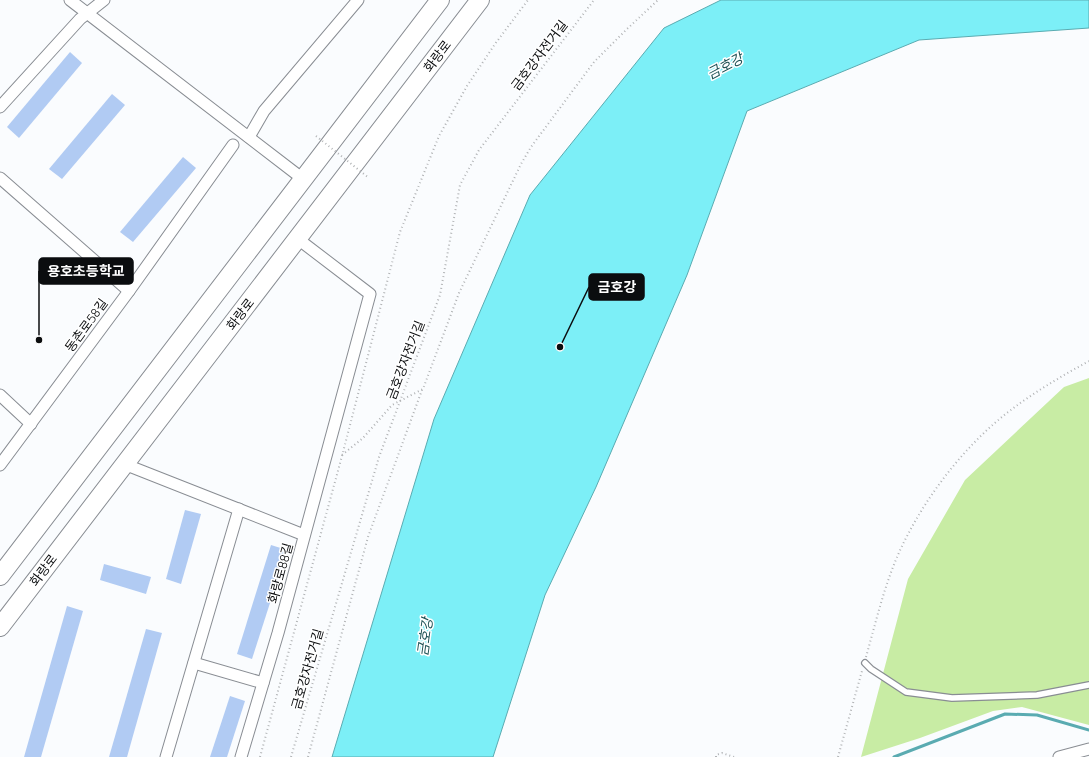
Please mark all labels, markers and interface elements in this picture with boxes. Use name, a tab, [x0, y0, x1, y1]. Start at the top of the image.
street label: 금호강자전거길	[507, 17, 571, 93]
street label: 화랑로	[420, 37, 454, 75]
water label: 금호강	[704, 48, 748, 83]
callout: 용호초등학교	[39, 258, 133, 284]
text: 용호초등학교	[47, 262, 125, 280]
callout: 금호강	[589, 274, 644, 300]
text: 금호강	[598, 278, 636, 296]
street label: 동촌로58길	[61, 295, 111, 355]
street label: 화랑로	[223, 295, 257, 333]
street label: 금호강자전거길	[383, 318, 427, 402]
street label: 화랑로88길	[264, 541, 296, 605]
street label: 화랑로	[26, 551, 60, 589]
water label: 금호강	[413, 615, 437, 657]
street label: 금호강자전거길	[288, 627, 326, 711]

